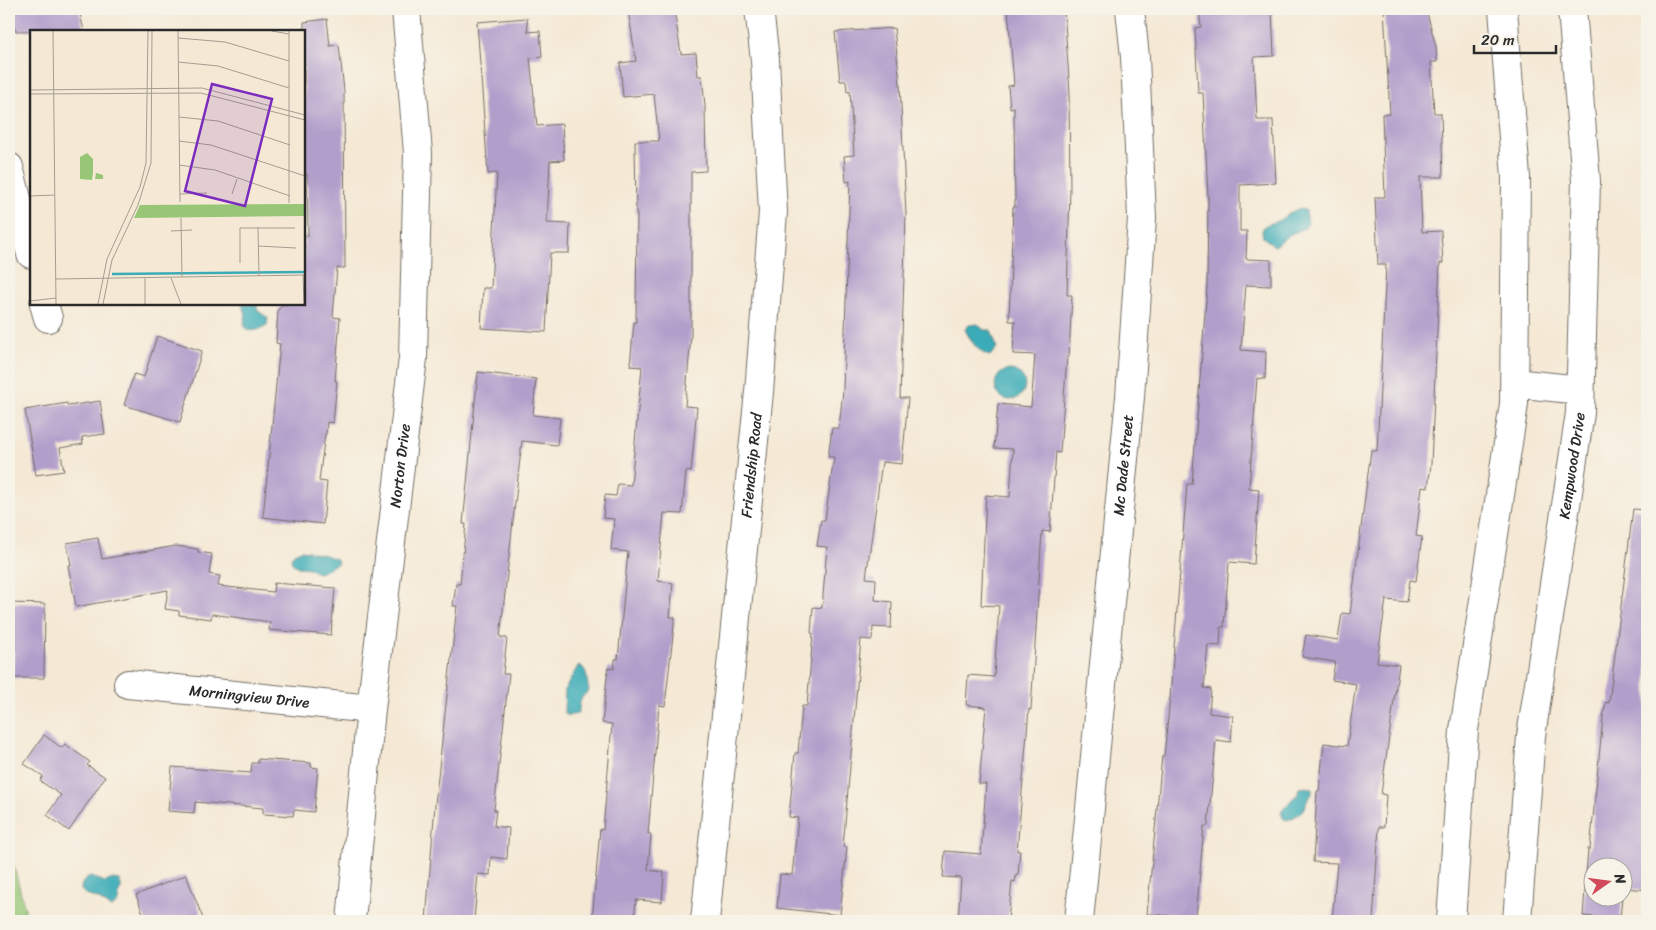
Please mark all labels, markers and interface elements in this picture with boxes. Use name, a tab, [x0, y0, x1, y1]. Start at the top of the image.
scale bar	[1474, 22, 1556, 54]
text: 20 m	[1481, 27, 1515, 53]
inset map	[30, 30, 305, 305]
street label: Kempwood Drive	[1551, 410, 1593, 521]
street label: Friendship Road	[733, 411, 770, 519]
street label: Mc Dade Street	[1106, 413, 1141, 517]
street label: Norton Drive	[382, 422, 418, 509]
street label: Morningview Drive	[188, 677, 311, 716]
north arrow	[1584, 858, 1634, 908]
text: N	[1607, 870, 1634, 887]

